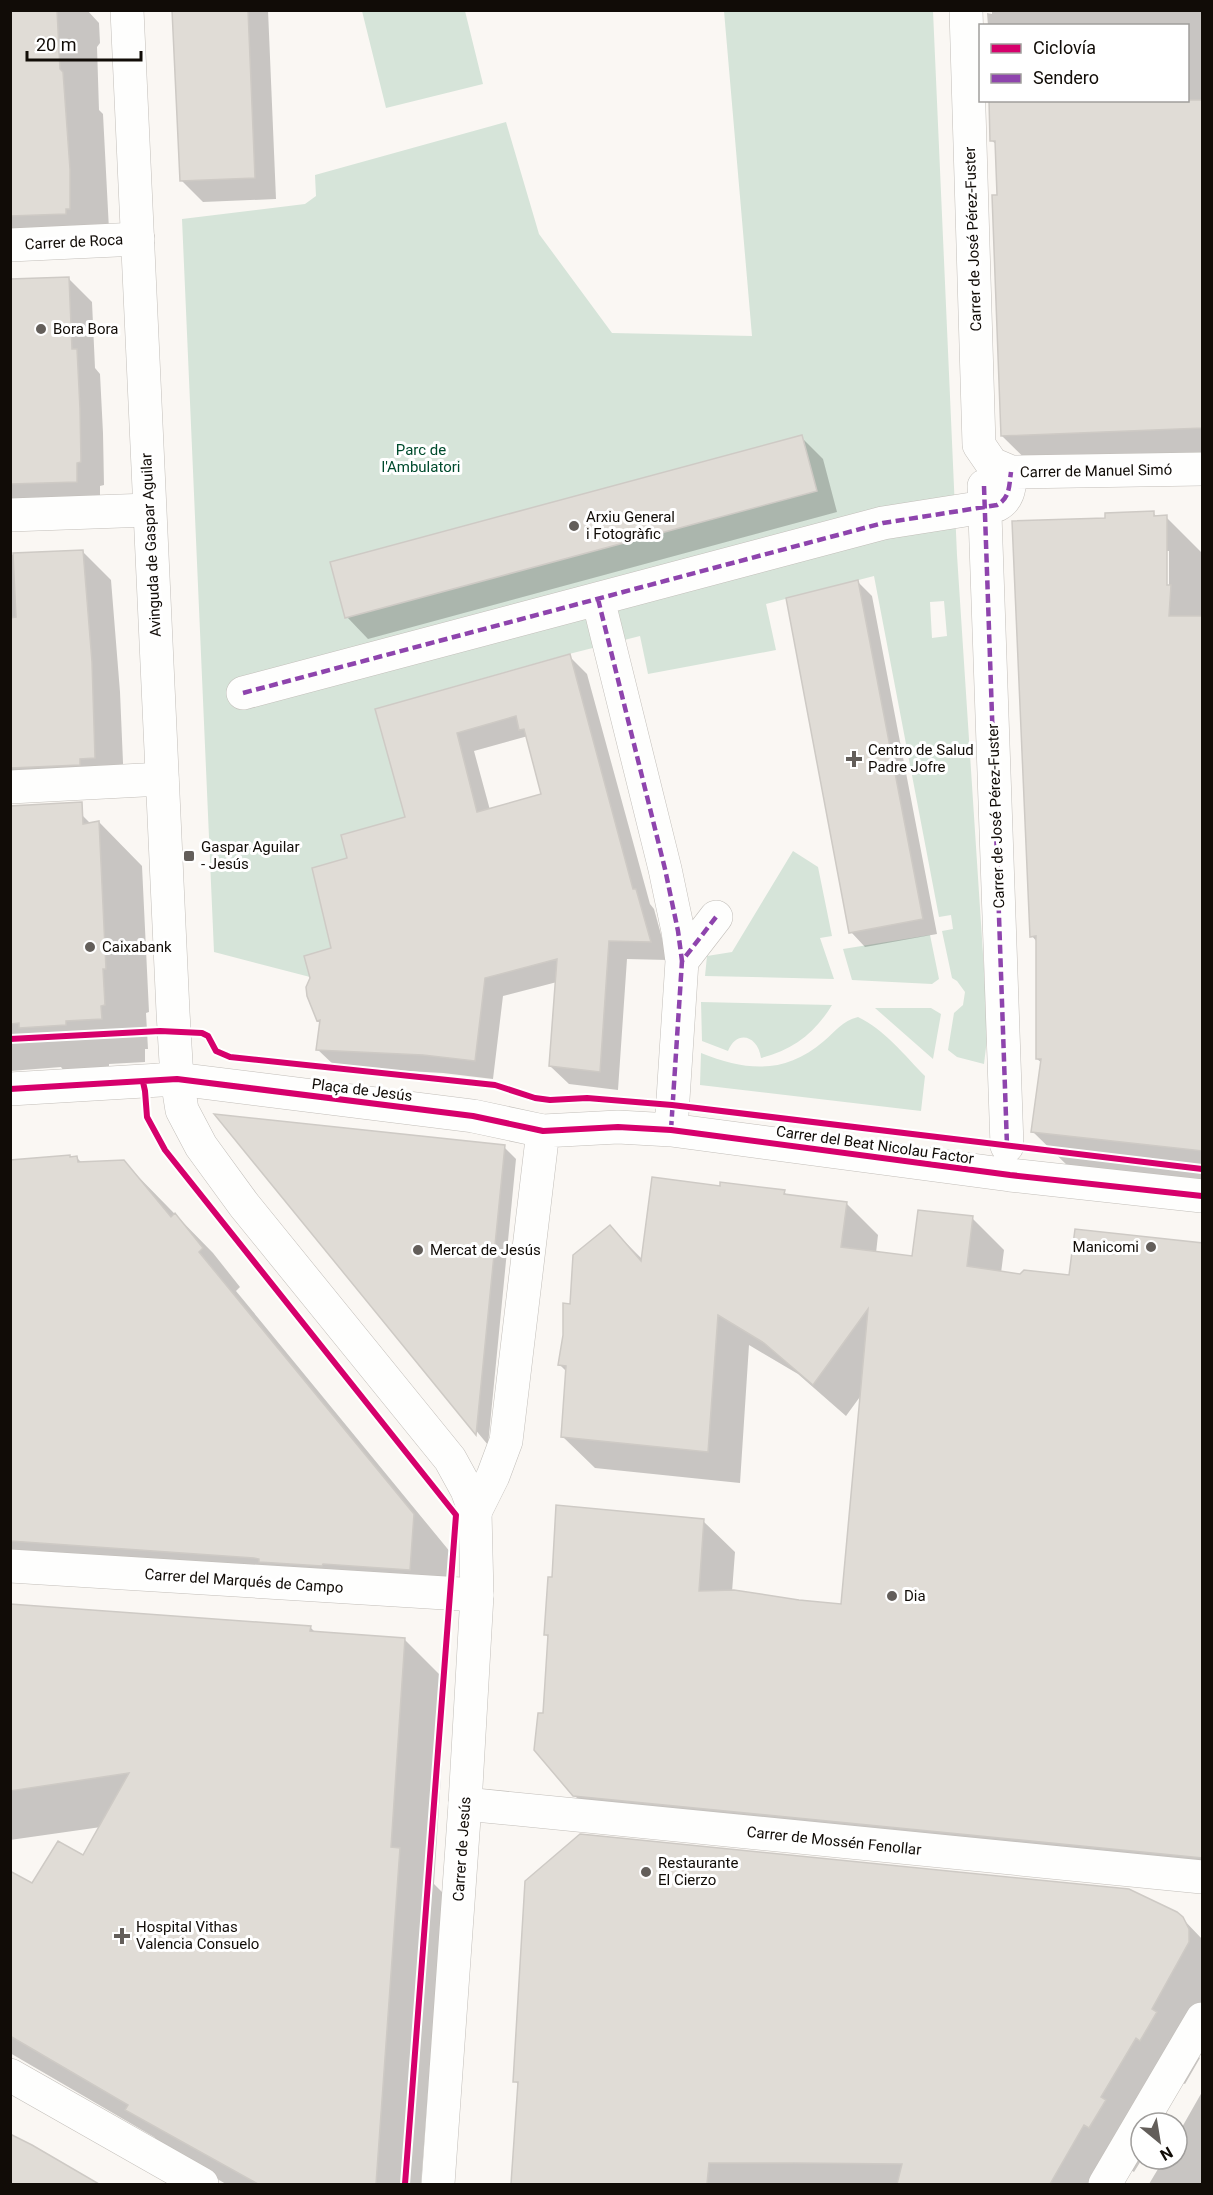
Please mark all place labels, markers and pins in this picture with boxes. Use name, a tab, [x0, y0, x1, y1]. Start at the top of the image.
place label: Bora Bora	[53, 320, 118, 338]
marker: Bora Bora	[34, 322, 48, 336]
place label: Arxiu General i Fotogràfic	[586, 508, 675, 543]
marker: Arxiu General i Fotogràfic	[567, 519, 581, 533]
place label: Centro de Salud Padre Jofre	[868, 741, 974, 776]
marker: Centro de Salud Padre Jofre	[845, 750, 863, 768]
place label: Gaspar Aguilar - Jesús	[201, 838, 300, 873]
marker: Gaspar Aguilar - Jesús	[182, 849, 196, 863]
place label: Caixabank	[102, 938, 172, 956]
marker: Caixabank	[83, 940, 97, 954]
place label: Manicomi	[1073, 1238, 1139, 1256]
marker: Manicomi	[1144, 1240, 1158, 1254]
place label: Mercat de Jesús	[430, 1241, 541, 1259]
marker: Mercat de Jesús	[411, 1243, 425, 1257]
place label: Dia	[904, 1587, 926, 1605]
marker: Dia	[885, 1589, 899, 1603]
place label: Restaurante El Cierzo	[658, 1854, 738, 1889]
marker: Restaurante El Cierzo	[639, 1865, 653, 1879]
place label: Hospital Vithas Valencia Consuelo	[136, 1918, 259, 1953]
marker: Hospital Vithas Valencia Consuelo	[113, 1927, 131, 1945]

